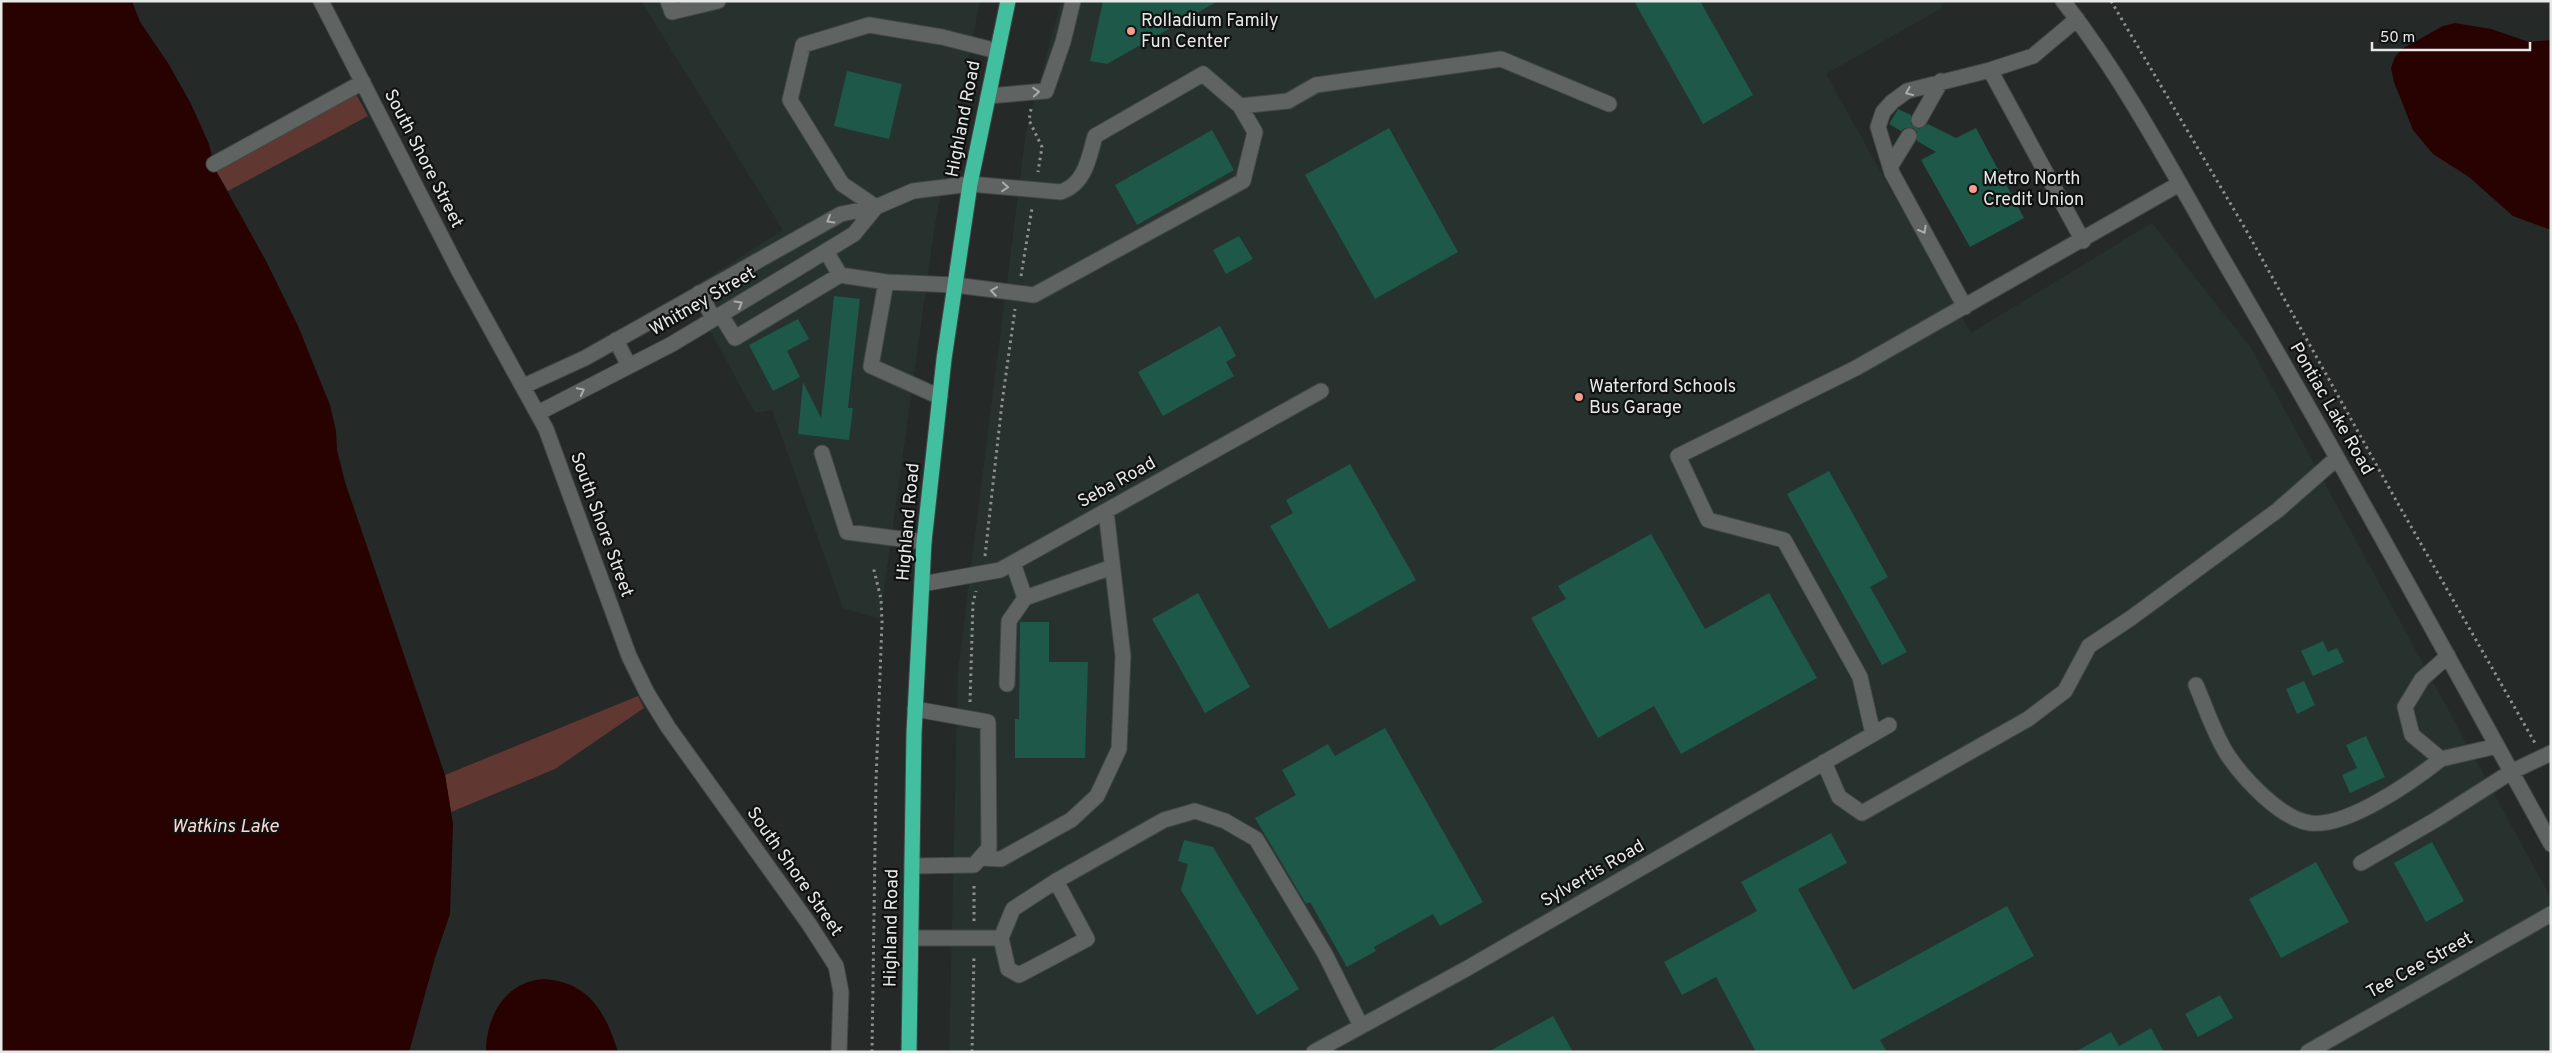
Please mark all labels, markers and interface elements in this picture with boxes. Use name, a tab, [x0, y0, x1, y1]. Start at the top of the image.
place label: Rolladium Family Fun Center	[1141, 10, 1279, 54]
scale bar	[2372, 20, 2530, 52]
marker: Rolladium Family Fun Center	[1125, 25, 1137, 37]
text: 50 m	[2380, 29, 2415, 48]
street label: Highland Road	[941, 59, 987, 179]
one-way arrow	[1905, 85, 1914, 96]
street label: South Shore Street	[378, 86, 468, 232]
one-way arrow	[1032, 86, 1040, 97]
place label: Metro North Credit Union	[1983, 168, 2084, 212]
one-way arrow	[1002, 181, 1010, 192]
marker: Metro North Credit Union	[1967, 183, 1979, 195]
one-way arrow	[826, 214, 835, 224]
one-way arrow	[1917, 225, 1927, 234]
street label: Whitney Street	[646, 262, 760, 342]
one-way arrow	[990, 286, 998, 297]
one-way arrow	[733, 301, 742, 311]
street label: Pontiac Lake Road	[2284, 339, 2378, 479]
place label: Waterford Schools Bus Garage	[1589, 376, 1736, 420]
one-way arrow	[576, 387, 585, 397]
marker: Waterford Schools Bus Garage	[1573, 391, 1585, 403]
street label: South Shore Street	[564, 449, 638, 601]
street label: Seba Road	[1074, 452, 1160, 514]
street label: Highland Road	[892, 462, 926, 582]
street label: South Shore Street	[741, 803, 847, 941]
water label: Watkins Lake	[171, 815, 279, 839]
street label: Sylvertis Road	[1537, 835, 1649, 913]
street label: Highland Road	[879, 869, 905, 987]
street label: Tee Cee Street	[2363, 927, 2477, 1005]

